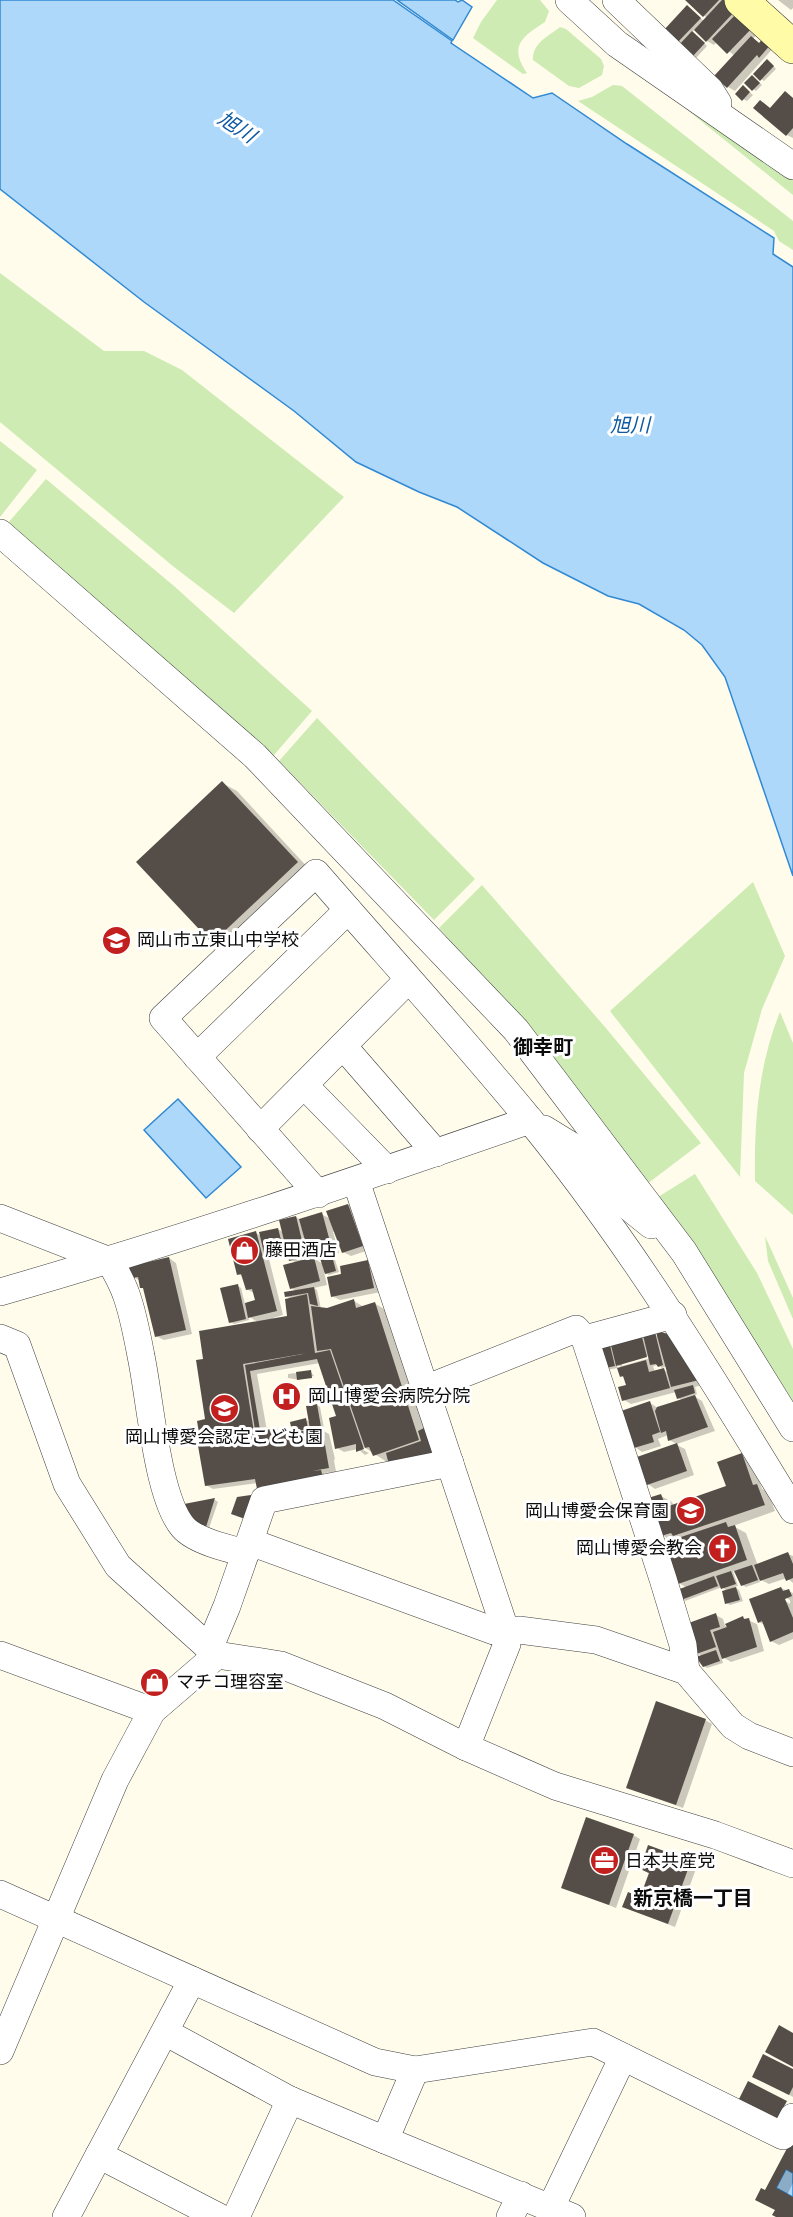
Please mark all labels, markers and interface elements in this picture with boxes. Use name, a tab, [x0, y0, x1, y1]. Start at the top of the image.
water label: 旭川	[213, 102, 265, 150]
water label: 旭川	[610, 408, 652, 438]
school or university icon: 岡山市立東山中学校	[100, 924, 132, 956]
place label: 岡山市立東山中学校	[137, 925, 299, 952]
district label: 御幸町	[513, 1030, 573, 1060]
shop icon: 藤田酒店	[228, 1234, 260, 1266]
place label: 藤田酒店	[265, 1235, 337, 1262]
hospital icon: 岡山博愛会病院分院	[271, 1380, 303, 1412]
place label: 岡山博愛会病院分院	[308, 1381, 470, 1408]
school or university icon: 岡山博愛会認定こども園	[208, 1392, 240, 1424]
place label: 岡山博愛会認定こども園	[125, 1422, 323, 1449]
school or university icon: 岡山博愛会保育園	[674, 1495, 706, 1527]
place label: 岡山博愛会保育園	[525, 1496, 669, 1523]
church icon: 岡山博愛会教会	[707, 1532, 739, 1564]
place label: 岡山博愛会教会	[576, 1533, 702, 1560]
shop icon: マチコ理容室	[139, 1666, 171, 1698]
place label: マチコ理容室	[176, 1667, 284, 1694]
office icon: 日本共産党	[588, 1845, 620, 1877]
place label: 日本共産党	[625, 1846, 715, 1873]
district label: 新京橋一丁目	[633, 1881, 753, 1911]

